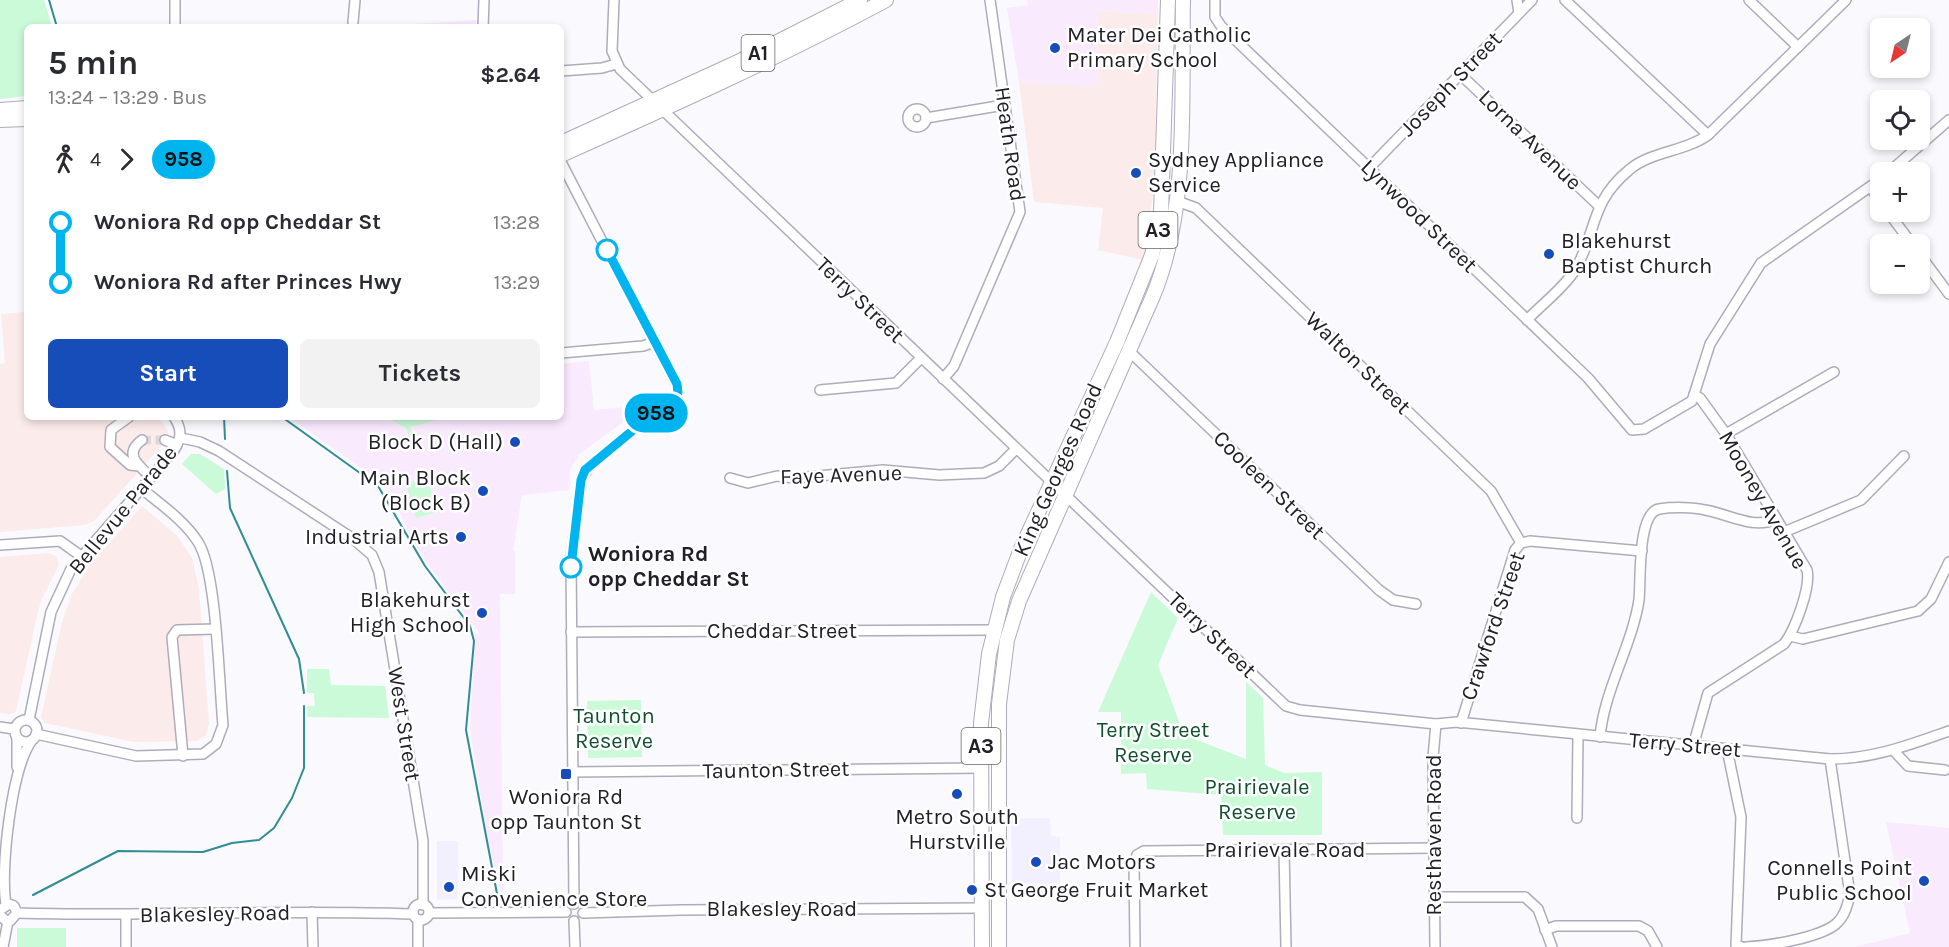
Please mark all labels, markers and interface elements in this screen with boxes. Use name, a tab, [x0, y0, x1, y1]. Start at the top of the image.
north arrow	[1870, 18, 1930, 78]
map controls	[1870, 18, 1930, 294]
place label: Mater Dei Catholic Primary School	[1067, 22, 1251, 73]
street label: Joseph Street	[1395, 26, 1507, 142]
road number: A1	[742, 35, 774, 71]
marker: Mater Dei Catholic Primary School	[1048, 41, 1062, 55]
text: 5 min	[48, 44, 138, 82]
text: $2.64	[480, 62, 540, 88]
street label: Lorna Avenue	[1473, 84, 1587, 196]
street label: Heath Road	[989, 85, 1031, 203]
text: 13:24 – 13:29 · Bus	[48, 86, 207, 109]
button: locate	[1870, 90, 1930, 150]
icon: walk	[48, 143, 81, 176]
icon: forward	[110, 143, 143, 176]
text: 958	[164, 147, 203, 171]
place label: Sydney Appliance Service	[1148, 147, 1324, 198]
text: 4	[90, 148, 101, 171]
street label: Lynwood Street	[1355, 154, 1483, 278]
button: +	[1870, 162, 1930, 222]
marker: Sydney Appliance Service	[1129, 166, 1143, 180]
text: Woniora Rd opp Cheddar St	[94, 209, 381, 235]
text: 13:28	[493, 211, 540, 234]
road number: A3	[1138, 212, 1178, 248]
place label: Blakehurst Baptist Church	[1561, 228, 1712, 279]
button: −	[1870, 234, 1930, 294]
unlabelled marker	[596, 239, 618, 261]
marker: Blakehurst Baptist Church	[1542, 247, 1556, 261]
street label: Terry Street	[811, 252, 909, 348]
text: Woniora Rd after Princes Hwy	[94, 269, 402, 295]
text: 13:29	[494, 271, 540, 294]
street label: Walton Street	[1300, 306, 1416, 420]
button: Start	[48, 339, 288, 408]
button: Tickets	[300, 339, 540, 408]
street label: King Georges Road	[1008, 379, 1108, 561]
line badge: 958	[622, 394, 690, 432]
text: 958	[637, 401, 675, 425]
street label: Cooleen Street	[1208, 425, 1330, 545]
street label: Mooney Avenue	[1713, 426, 1813, 574]
place label: Block D (Hall)	[368, 429, 503, 455]
marker: Block D (Hall)	[508, 435, 522, 449]
street label: Bellevue Parade	[63, 440, 183, 580]
street label: Faye Avenue	[779, 460, 903, 490]
place label: Main Block (Block B)	[360, 465, 471, 516]
marker: Main Block (Block B)	[476, 484, 490, 498]
place label: Industrial Arts	[305, 524, 449, 550]
marker: Industrial Arts	[454, 530, 468, 544]
place label: Woniora Rd opp Cheddar St	[588, 541, 749, 592]
street label: Crawford Street	[1455, 548, 1531, 704]
marker: Woniora Rd opp Cheddar St	[560, 556, 582, 578]
place label: Blakehurst High School	[350, 587, 470, 638]
street label: Terry Street	[1163, 587, 1261, 683]
marker: Blakehurst High School	[475, 606, 489, 620]
street label: Cheddar Street	[707, 618, 857, 644]
street label: West Street	[382, 665, 426, 783]
park label: Taunton Reserve	[573, 703, 655, 754]
park label: Terry Street Reserve	[1097, 717, 1209, 768]
street label: Terry Street	[1628, 727, 1742, 763]
road number: A3	[962, 728, 1000, 764]
street label: Resthaven Road	[1421, 754, 1447, 916]
street label: Taunton Street	[702, 756, 850, 784]
marker: Woniora Rd opp Taunton St	[559, 767, 573, 781]
park label: Prairievale Reserve	[1204, 774, 1310, 825]
place label: Woniora Rd opp Taunton St	[490, 784, 642, 835]
marker: Metro South Hurstville	[950, 787, 964, 801]
place label: Metro South Hurstville	[895, 804, 1019, 855]
street label: Prairievale Road	[1204, 837, 1366, 863]
place label: Jac Motors	[1048, 849, 1156, 875]
marker: Jac Motors	[1029, 855, 1043, 869]
place label: Connells Point Public School	[1767, 855, 1912, 906]
place label: Miski Convenience Store	[461, 861, 647, 912]
marker: Connells Point Public School	[1917, 874, 1931, 888]
place label: St George Fruit Market	[984, 877, 1208, 903]
marker: Miski Convenience Store	[442, 880, 456, 894]
marker: St George Fruit Market	[965, 883, 979, 897]
street label: Blakesley Road	[707, 896, 857, 922]
street label: Blakesley Road	[139, 900, 291, 928]

